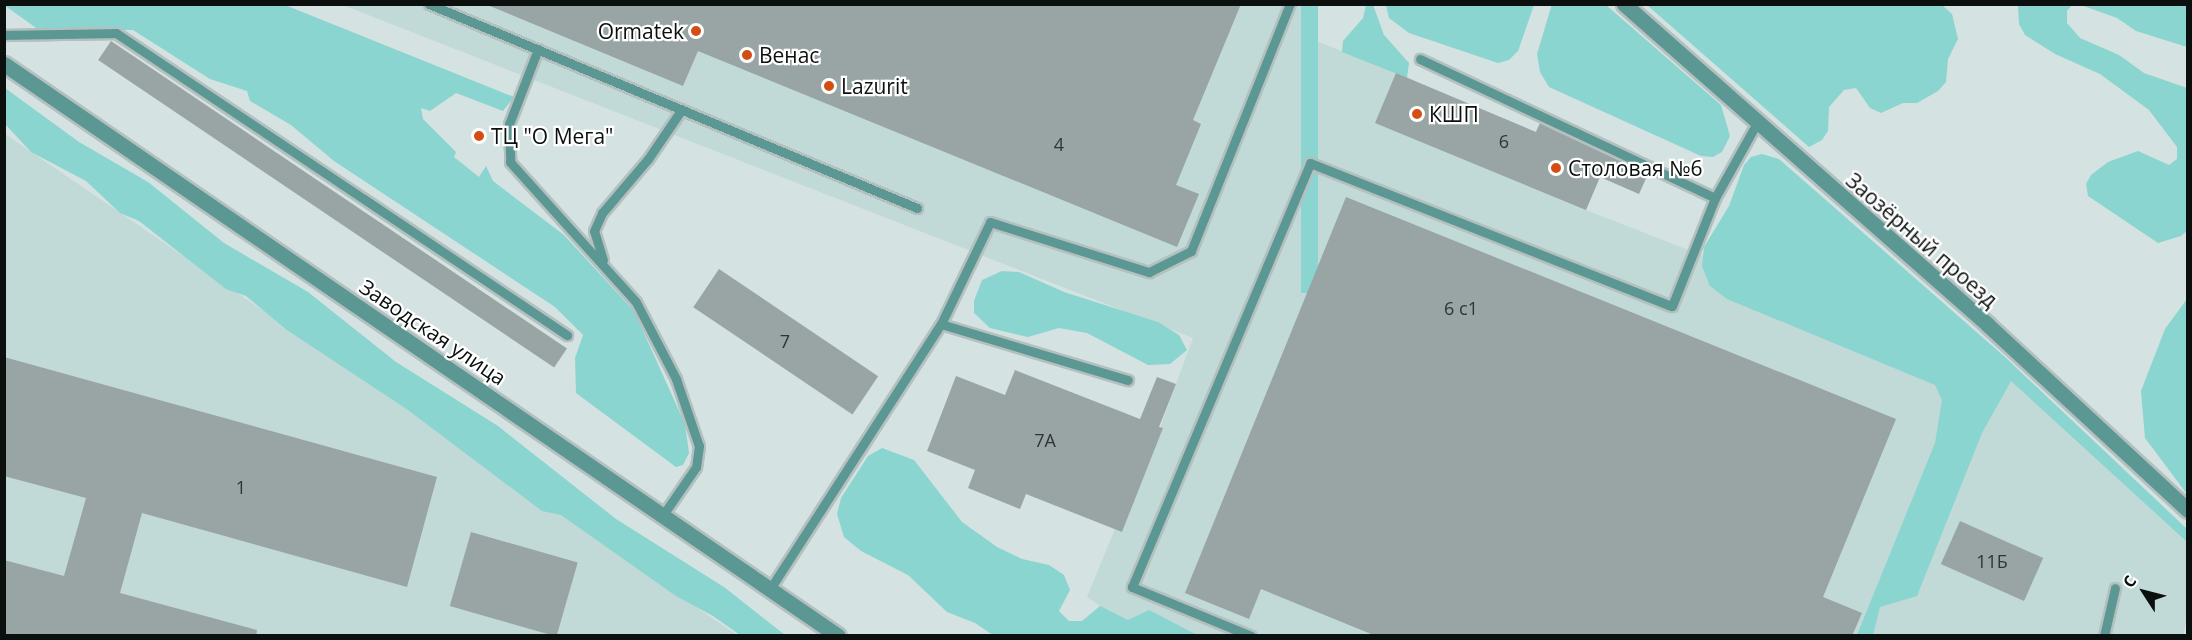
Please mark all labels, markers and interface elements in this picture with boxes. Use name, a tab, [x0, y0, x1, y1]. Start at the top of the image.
place label: Ormatek	[598, 18, 684, 44]
marker: Ormatek	[689, 24, 703, 38]
place label: Венас	[759, 42, 819, 68]
marker: Венас	[740, 48, 754, 62]
place label: Lazurit	[841, 73, 908, 99]
marker: Lazurit	[822, 79, 836, 93]
place label: КШП	[1429, 101, 1479, 127]
marker: КШП	[1410, 107, 1424, 121]
place label: ТЦ "О Мега"	[491, 123, 613, 149]
marker: ТЦ "О Мега"	[472, 129, 486, 143]
house number: 6	[1499, 130, 1509, 152]
house number: 4	[1054, 133, 1064, 155]
place label: Столовая №6	[1568, 155, 1703, 181]
marker: Столовая №6	[1549, 161, 1563, 175]
street label: Заозёрный проезд	[1841, 167, 2003, 313]
street label: Заводская улица	[355, 274, 511, 390]
house number: 6 с1	[1444, 297, 1478, 319]
house number: 7	[780, 330, 790, 352]
house number: 7А	[1034, 429, 1056, 451]
house number: 1	[236, 476, 246, 498]
house number: 11Б	[1976, 550, 2008, 572]
north arrow	[2114, 562, 2174, 622]
text: С	[2118, 571, 2141, 592]

